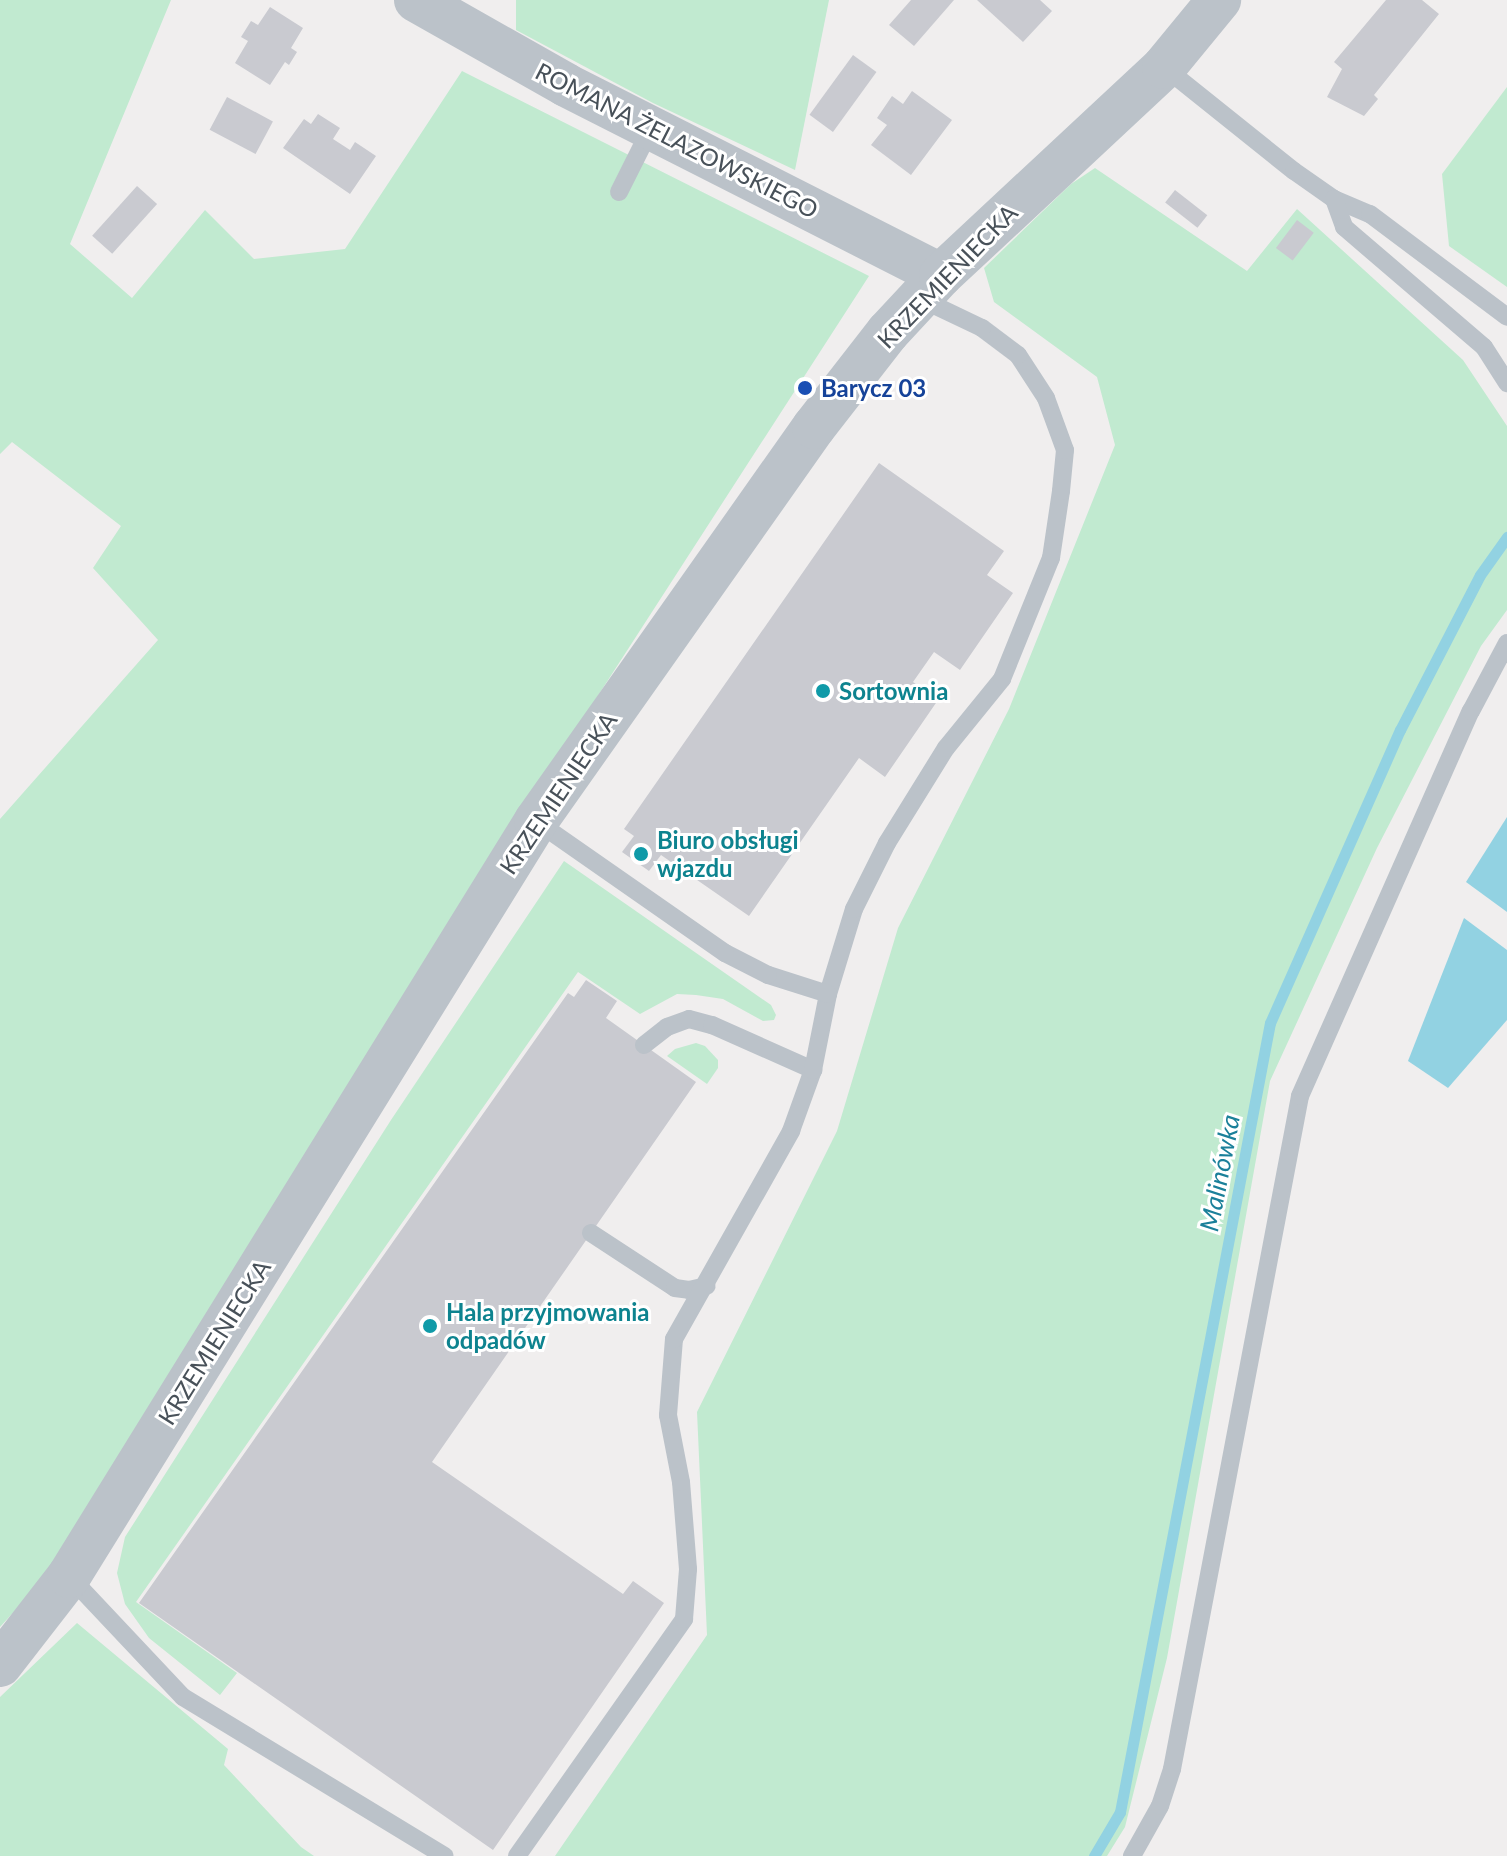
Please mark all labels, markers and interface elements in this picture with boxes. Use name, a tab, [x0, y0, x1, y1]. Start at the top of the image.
street label: ROMANA ŻELAZOWSKIEGO	[531, 56, 823, 224]
street label: KRZEMIENIECKA	[871, 198, 1023, 354]
place label: Barycz 03	[821, 374, 926, 402]
marker: Barycz 03	[796, 379, 814, 397]
place label: Sortownia	[839, 677, 948, 705]
marker: Sortownia	[814, 682, 832, 700]
street label: KRZEMIENIECKA	[493, 707, 623, 879]
place label: Biuro obsługi wjazdu	[657, 826, 799, 882]
marker: Biuro obsługi wjazdu	[632, 845, 650, 863]
water label: Malinówka	[1193, 1112, 1247, 1234]
street label: KRZEMIENIECKA	[152, 1254, 276, 1430]
place label: Hala przyjmowania odpadów	[446, 1298, 649, 1354]
marker: Hala przyjmowania odpadów	[421, 1317, 439, 1335]

